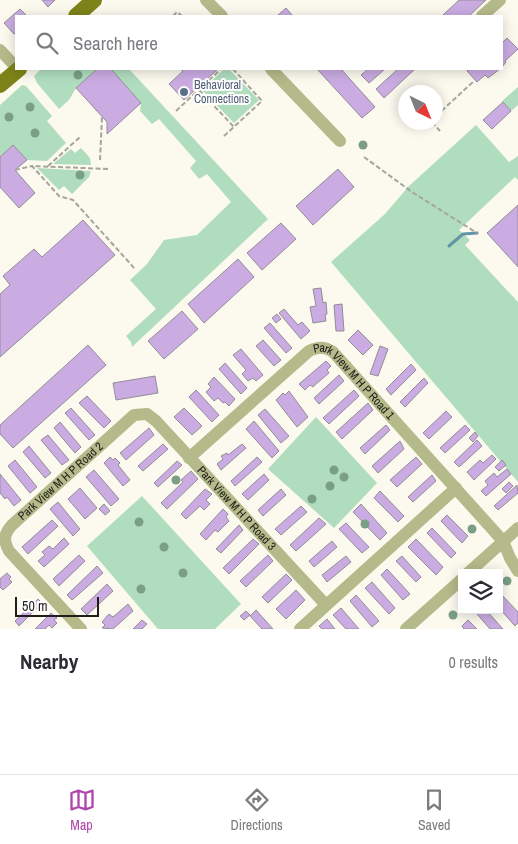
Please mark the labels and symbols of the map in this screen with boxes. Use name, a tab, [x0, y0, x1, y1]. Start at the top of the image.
place label: Behavioral Connections	[194, 77, 249, 107]
north arrow	[398, 85, 443, 130]
marker: Behavioral Connections	[178, 86, 190, 98]
street label: Park View M H P Road 1	[311, 340, 398, 424]
street label: Park View M H P Road 2	[15, 439, 106, 524]
street label: Park View M H P Road 3	[194, 463, 279, 554]
scale bar	[15, 594, 99, 617]

